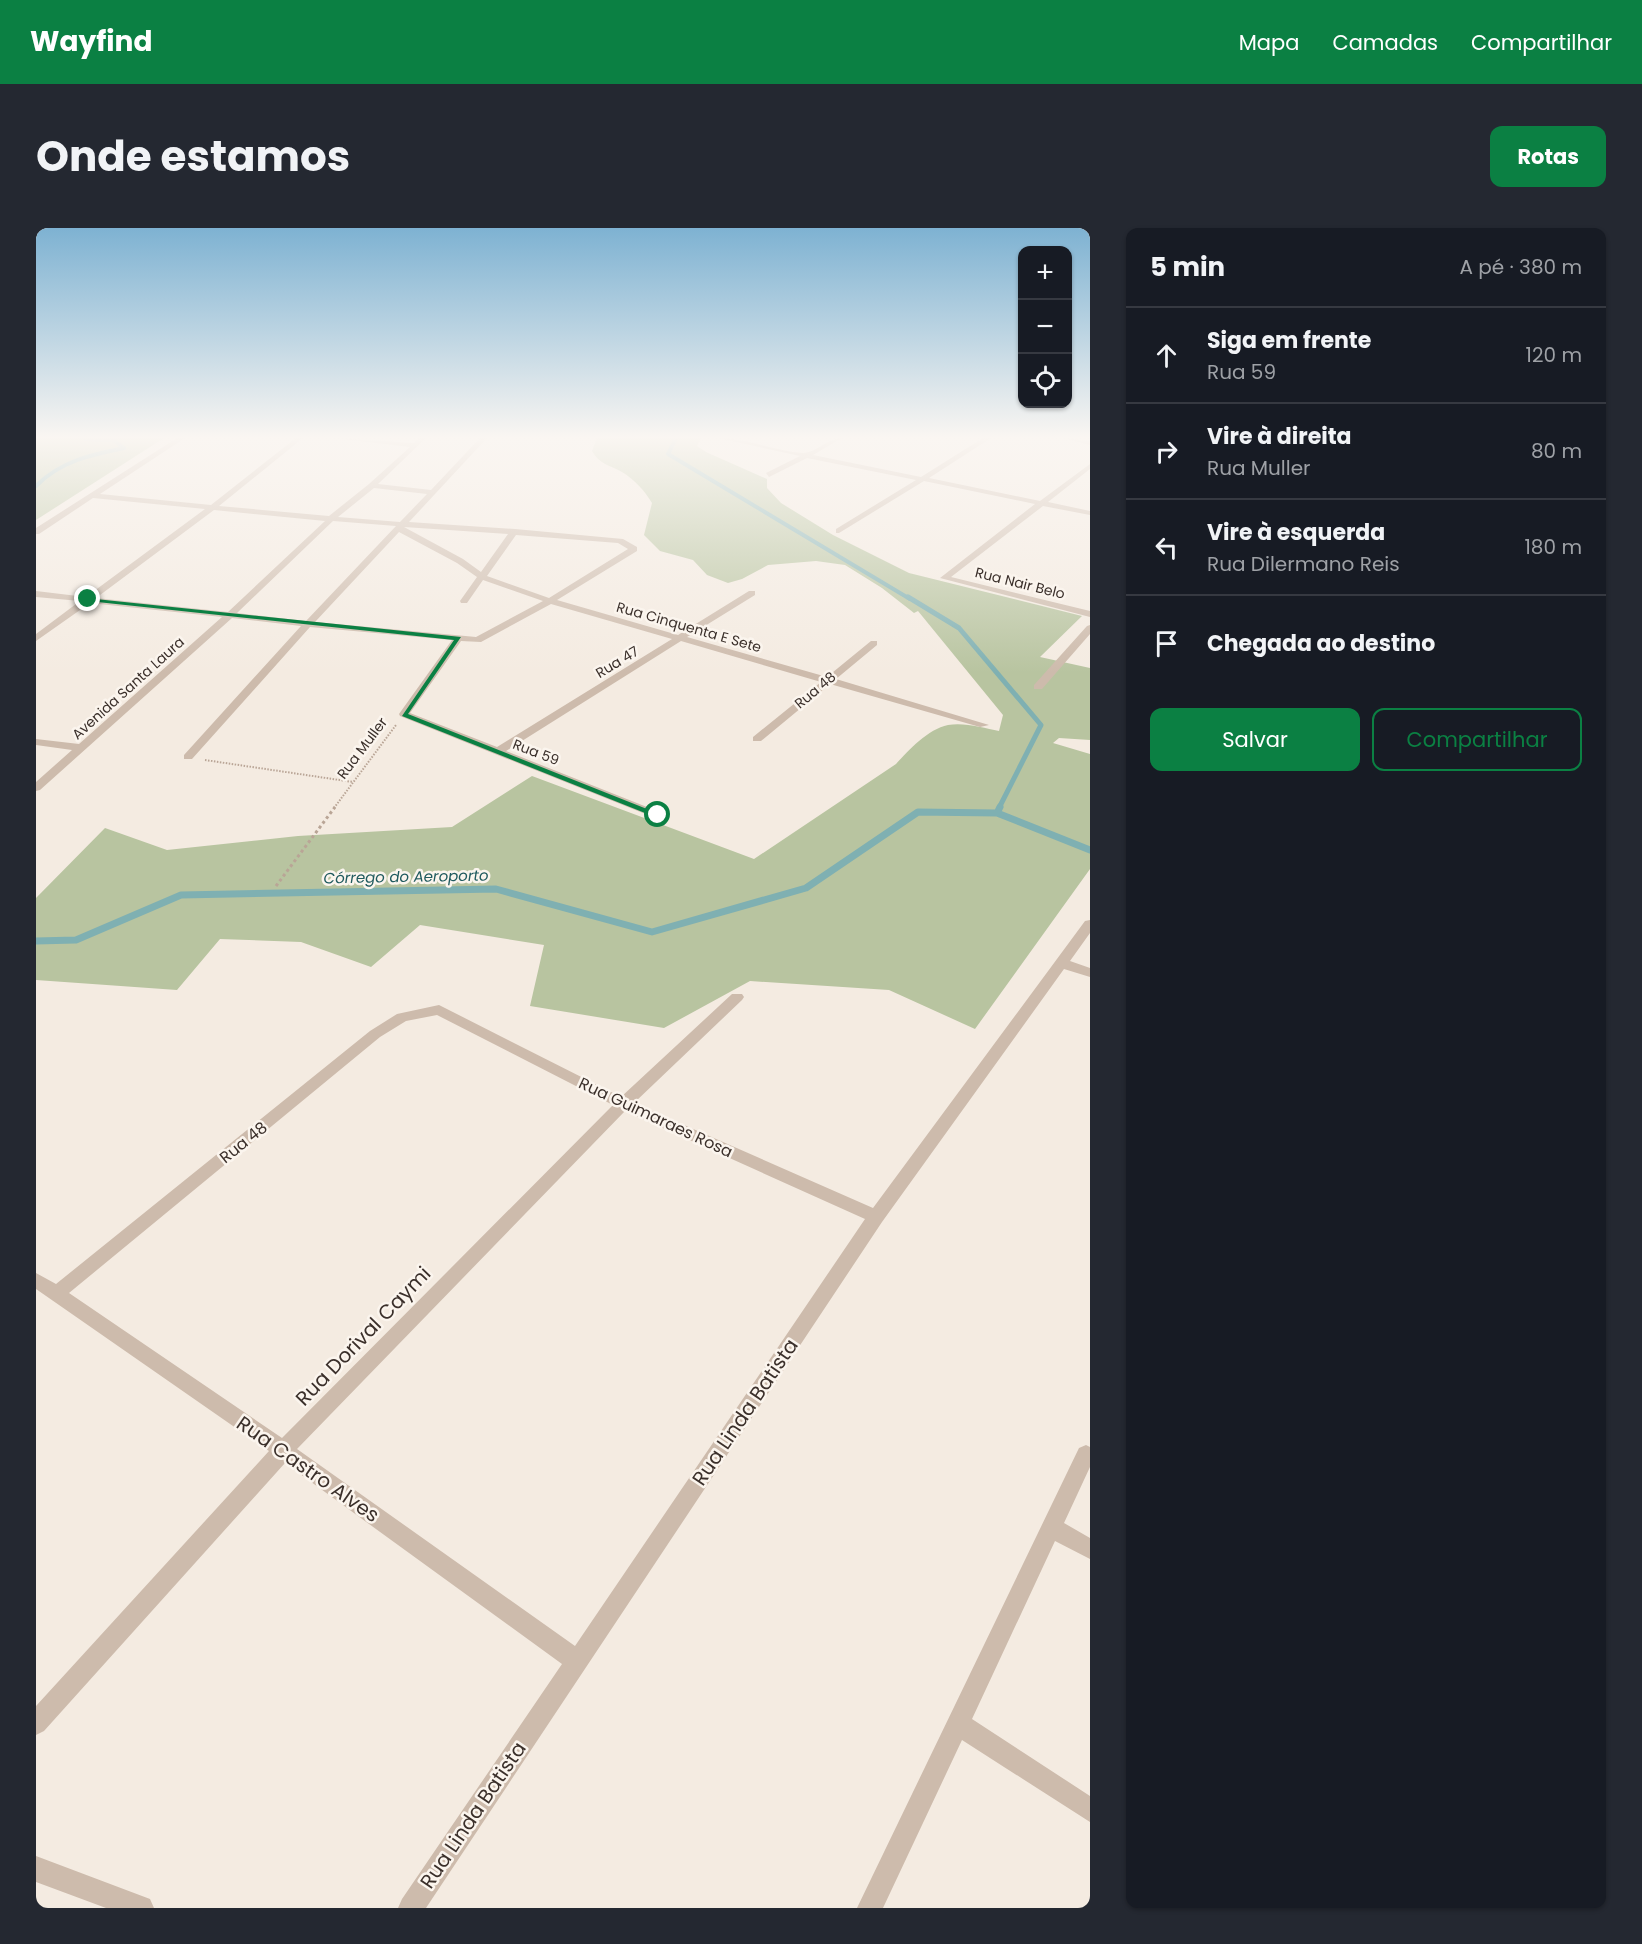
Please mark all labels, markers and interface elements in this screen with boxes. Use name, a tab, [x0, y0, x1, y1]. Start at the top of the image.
text: Wayfind	[30, 22, 152, 61]
text: Mapa	[1239, 28, 1299, 57]
text: Camadas	[1332, 28, 1438, 57]
text: Compartilhar	[1471, 28, 1612, 57]
button: Rotas	[1490, 126, 1606, 187]
text: Onde estamos	[36, 127, 350, 186]
map controls	[1018, 246, 1072, 408]
button: +	[1018, 246, 1072, 300]
text: 5 min	[1150, 249, 1225, 285]
text: A pé · 380 m	[1459, 253, 1582, 281]
button: −	[1018, 300, 1072, 354]
text: Siga em frente	[1207, 325, 1371, 356]
icon: ahead	[1150, 339, 1183, 372]
text: 120 m	[1526, 341, 1582, 369]
button: locate	[1018, 354, 1072, 408]
text: Rua 59	[1207, 358, 1276, 386]
text: Vire à direita	[1207, 421, 1352, 452]
icon: right	[1150, 435, 1183, 468]
text: 80 m	[1531, 437, 1582, 465]
text: Rua Muller	[1207, 454, 1311, 482]
text: Vire à esquerda	[1207, 517, 1385, 548]
icon: left	[1150, 531, 1183, 564]
text: 180 m	[1524, 533, 1582, 561]
text: Rua Dilermano Reis	[1207, 550, 1400, 578]
street label: Rua Nair Belo	[973, 562, 1067, 604]
route end	[74, 585, 100, 611]
street label: Rua Cinquenta E Sete	[614, 597, 764, 657]
icon: arrive	[1150, 627, 1183, 660]
text: Chegada ao destino	[1207, 628, 1435, 659]
street label: Avenida Santa Laura	[67, 632, 189, 744]
street label: Rua 47	[592, 641, 643, 683]
street label: Rua 48	[790, 667, 840, 713]
button: Salvar	[1150, 708, 1360, 771]
button: Compartilhar	[1372, 708, 1582, 771]
street label: Rua Muller	[332, 713, 392, 783]
street label: Rua 59	[510, 734, 562, 770]
route start	[644, 801, 670, 827]
water label: Córrego do Aeroporto	[323, 865, 489, 888]
street label: Rua Guimaraes Rosa	[575, 1072, 737, 1163]
street label: Rua 48	[215, 1116, 272, 1169]
street label: Rua Dorival Caymi	[289, 1260, 437, 1412]
street label: Rua Linda Batista	[685, 1333, 805, 1491]
street label: Rua Castro Alves	[231, 1409, 385, 1529]
street label: Rua Linda Batista	[413, 1736, 533, 1894]

